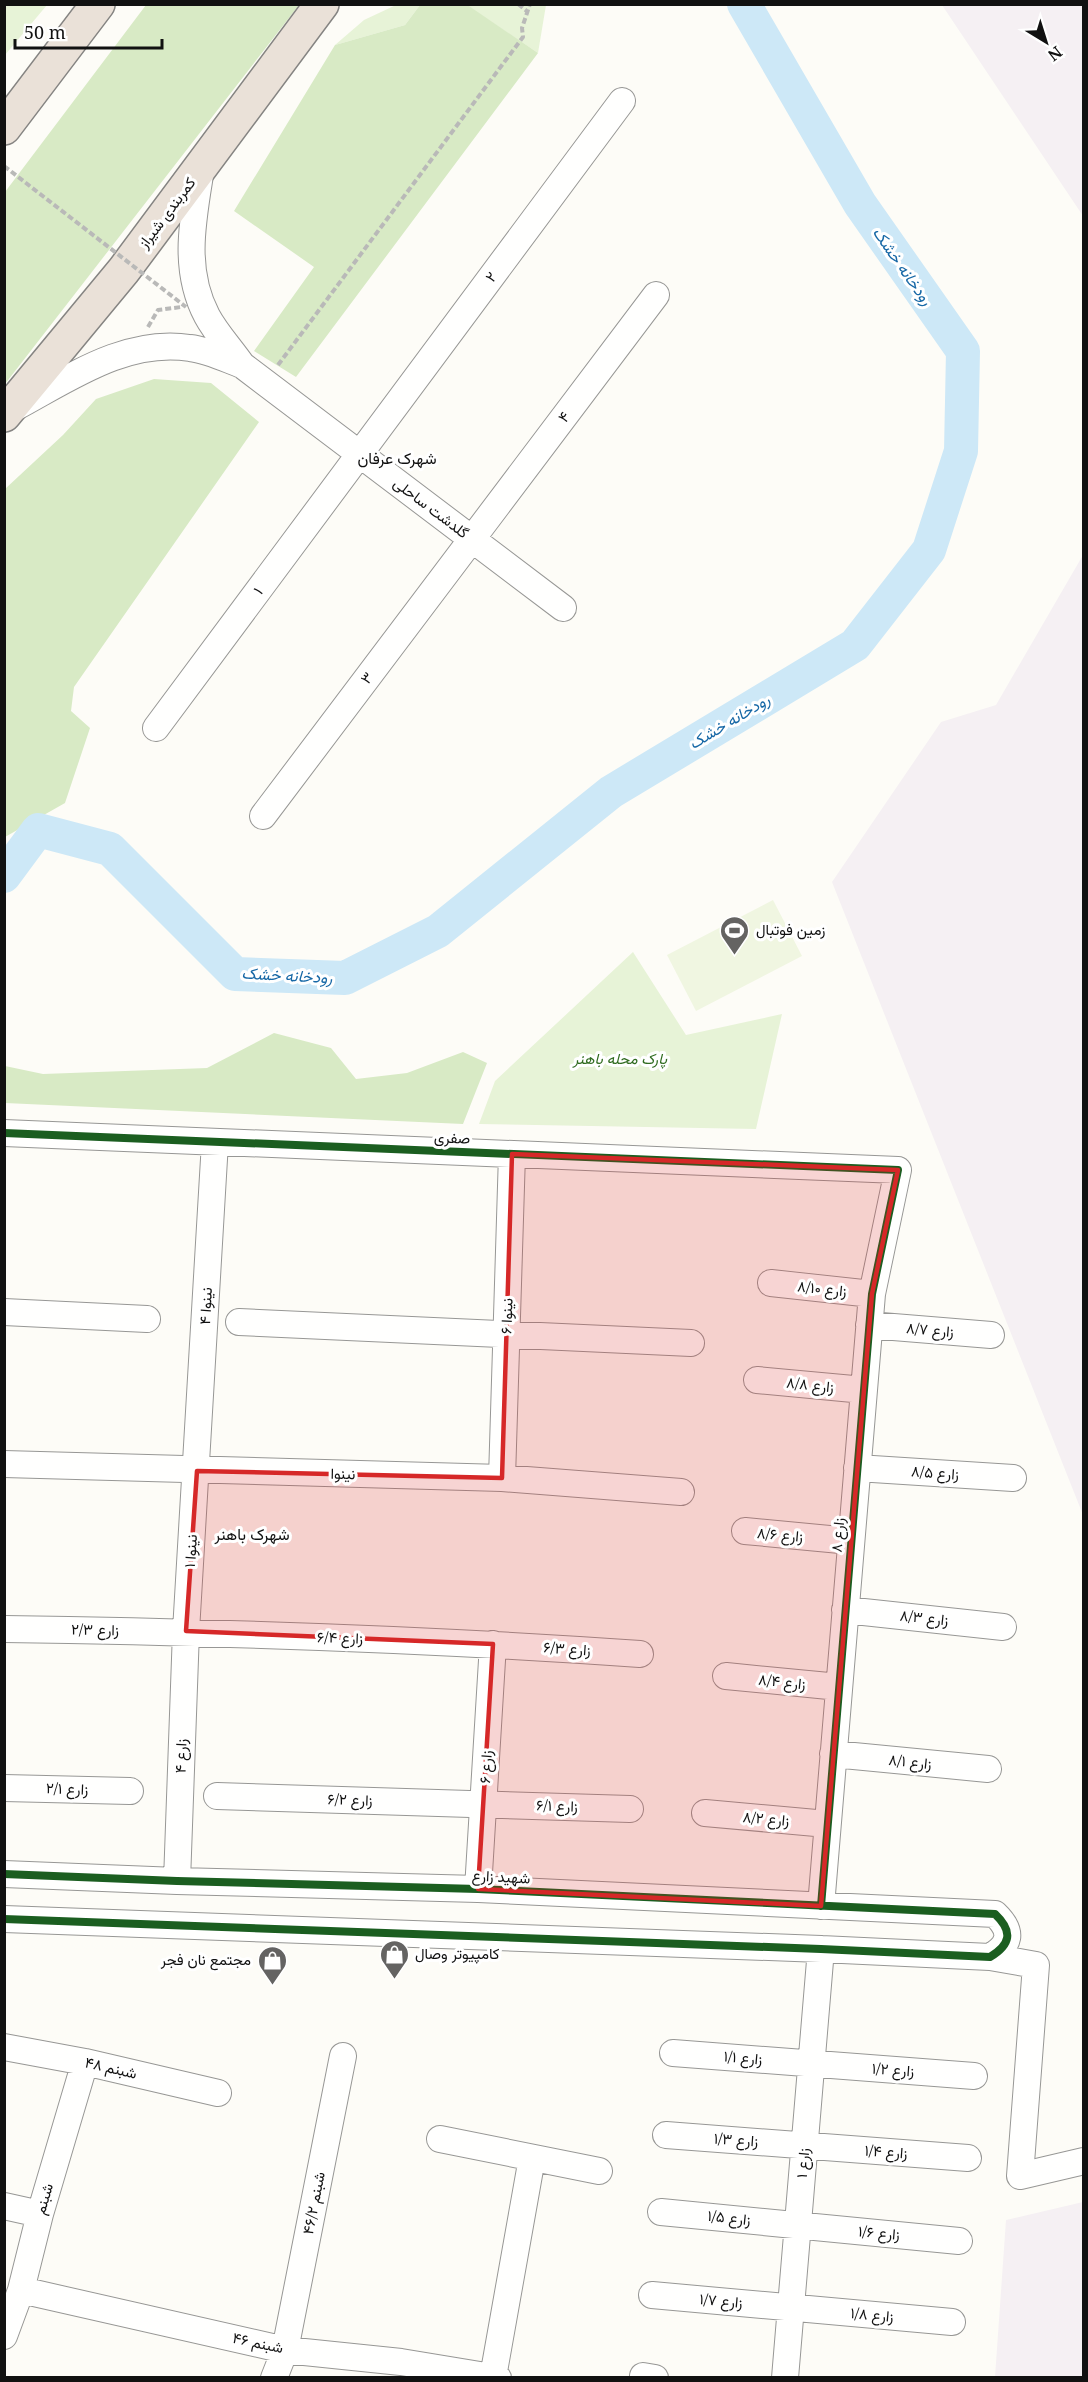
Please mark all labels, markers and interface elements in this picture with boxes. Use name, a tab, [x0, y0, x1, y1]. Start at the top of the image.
scale bar	[15, 12, 162, 50]
north arrow	[1016, 12, 1076, 72]
text: 50 m	[24, 20, 66, 44]
text: N	[1043, 41, 1067, 67]
street label: کمربندی شیراز	[132, 173, 200, 253]
water label: رودخانه خشک	[868, 222, 938, 310]
street label: ۲	[480, 267, 501, 286]
street label: ۴	[553, 407, 574, 426]
district label: شهرک عرفان	[357, 447, 437, 469]
street label: گلدشت ساحلی	[389, 472, 474, 543]
street label: ۱	[248, 583, 266, 598]
street label: ۳	[355, 667, 377, 687]
water label: رودخانه خشک	[684, 688, 774, 754]
sports icon: زمین فوتبال	[719, 914, 751, 956]
place label: زمین فوتبال	[756, 919, 825, 940]
water label: رودخانه خشک	[241, 962, 334, 988]
park label: پارک محله باهنر	[572, 1048, 667, 1069]
street label: صفری	[433, 1126, 471, 1149]
street label: ۸/۱۰ زارع	[796, 1275, 848, 1303]
street label: ۴ نینوا	[194, 1287, 216, 1325]
street label: ۶ نینوا	[495, 1298, 517, 1334]
street label: ۸/۷ زارع	[905, 1317, 955, 1343]
street label: ۸/۸ زارع	[785, 1372, 835, 1398]
street label: ۸/۵ زارع	[910, 1460, 960, 1486]
street label: نینوا	[330, 1463, 356, 1483]
street label: ۸ زارع	[826, 1517, 850, 1553]
street label: ۸/۶ زارع	[756, 1522, 804, 1548]
district label: شهرک باهنر	[213, 1523, 290, 1545]
street label: ۱ نینوا	[179, 1534, 201, 1568]
street label: ۸/۳ زارع	[899, 1605, 949, 1631]
street label: ۲/۳ زارع	[71, 1619, 119, 1641]
street label: ۶/۴ زارع	[317, 1626, 363, 1650]
street label: ۶/۳ زارع	[543, 1636, 591, 1662]
street label: ۸/۴ زارع	[757, 1669, 807, 1695]
street label: ۴ زارع	[169, 1738, 193, 1774]
street label: ۸/۱ زارع	[887, 1749, 933, 1775]
street label: ۶ زارع	[474, 1750, 498, 1784]
street label: ۲/۱ زارع	[45, 1777, 89, 1801]
street label: ۶/۲ زارع	[327, 1788, 373, 1812]
street label: ۶/۱ زارع	[536, 1794, 578, 1818]
street label: ۸/۲ زارع	[742, 1806, 790, 1832]
street label: شهید زارع	[471, 1864, 531, 1890]
shop icon: کامپیوتر وصال	[378, 1938, 410, 1980]
place label: کامپیوتر وصال	[415, 1943, 500, 1964]
shop icon: مجتمع نان فجر	[256, 1944, 288, 1986]
place label: مجتمع نان فجر	[160, 1949, 251, 1971]
street label: ۱/۱ زارع	[723, 2045, 763, 2071]
street label: ۴۸ شبنم	[83, 2051, 139, 2084]
street label: ۱/۲ زارع	[871, 2058, 915, 2082]
street label: ۱/۳ زارع	[713, 2127, 759, 2153]
street label: ۱/۴ زارع	[864, 2140, 908, 2164]
street label: ۱ زارع	[791, 2147, 815, 2179]
street label: ۴۶/۲ شبنم	[297, 2170, 330, 2236]
street label: شبنم	[29, 2181, 58, 2217]
street label: ۱/۵ زارع	[706, 2205, 752, 2231]
street label: ۱/۶ زارع	[857, 2220, 901, 2246]
street label: ۱/۷ زارع	[698, 2288, 744, 2314]
street label: ۱/۸ زارع	[849, 2302, 895, 2328]
street label: ۴۶ شبنم	[231, 2327, 286, 2358]

